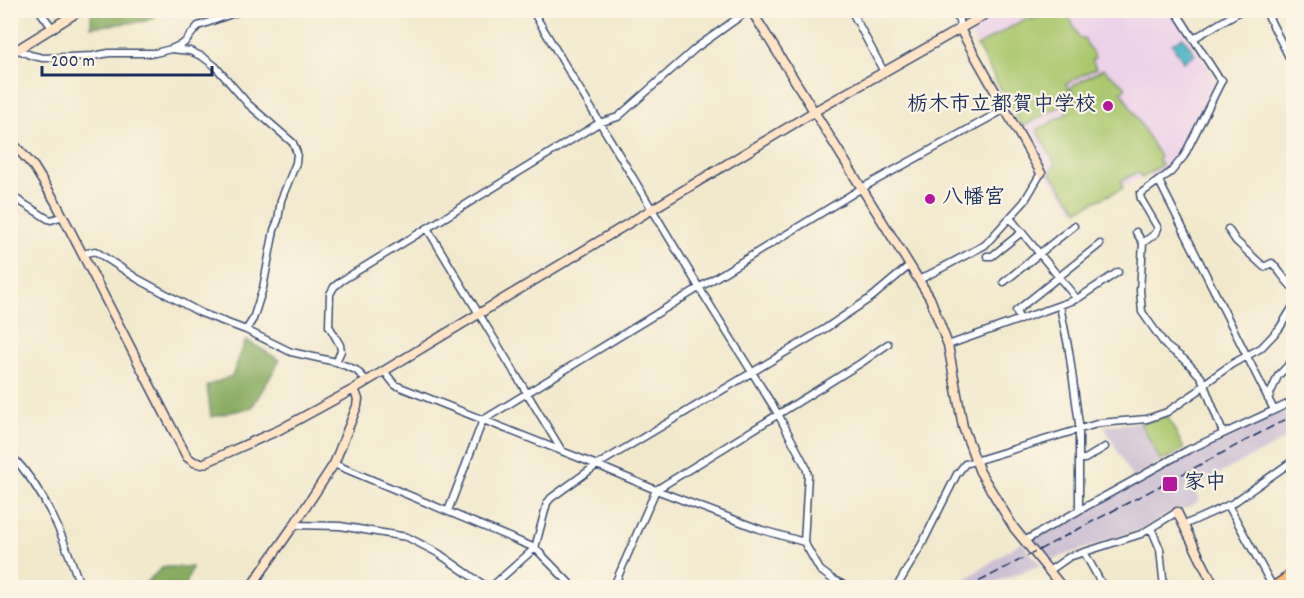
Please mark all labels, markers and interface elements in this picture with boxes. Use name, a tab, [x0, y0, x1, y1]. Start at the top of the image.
scale bar	[42, 39, 212, 77]
text: 200 m	[51, 50, 95, 75]
place label: 栃木市立都賀中学校	[907, 91, 1096, 121]
marker: 栃木市立都賀中学校	[1101, 99, 1115, 113]
place label: 八幡宮	[942, 184, 1005, 214]
marker: 八幡宮	[923, 192, 937, 206]
place label: 家中	[1184, 469, 1226, 499]
marker: 家中	[1161, 475, 1179, 493]

